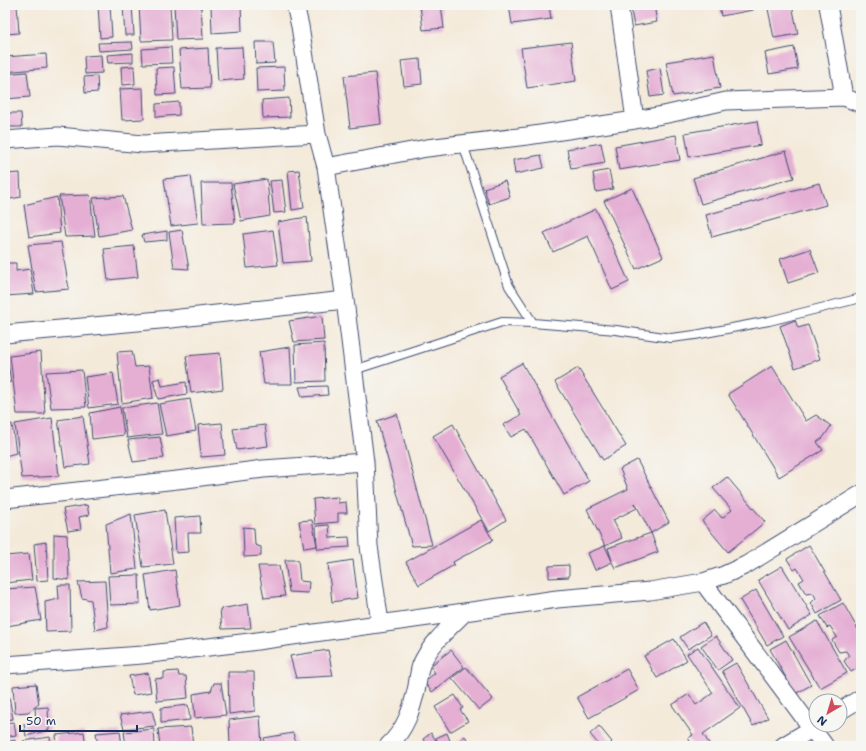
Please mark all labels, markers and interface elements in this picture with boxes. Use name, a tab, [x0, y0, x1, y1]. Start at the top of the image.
north arrow	[808, 693, 848, 733]
scale bar	[20, 707, 137, 733]
text: N	[814, 712, 830, 729]
text: 50 m	[26, 713, 56, 729]

